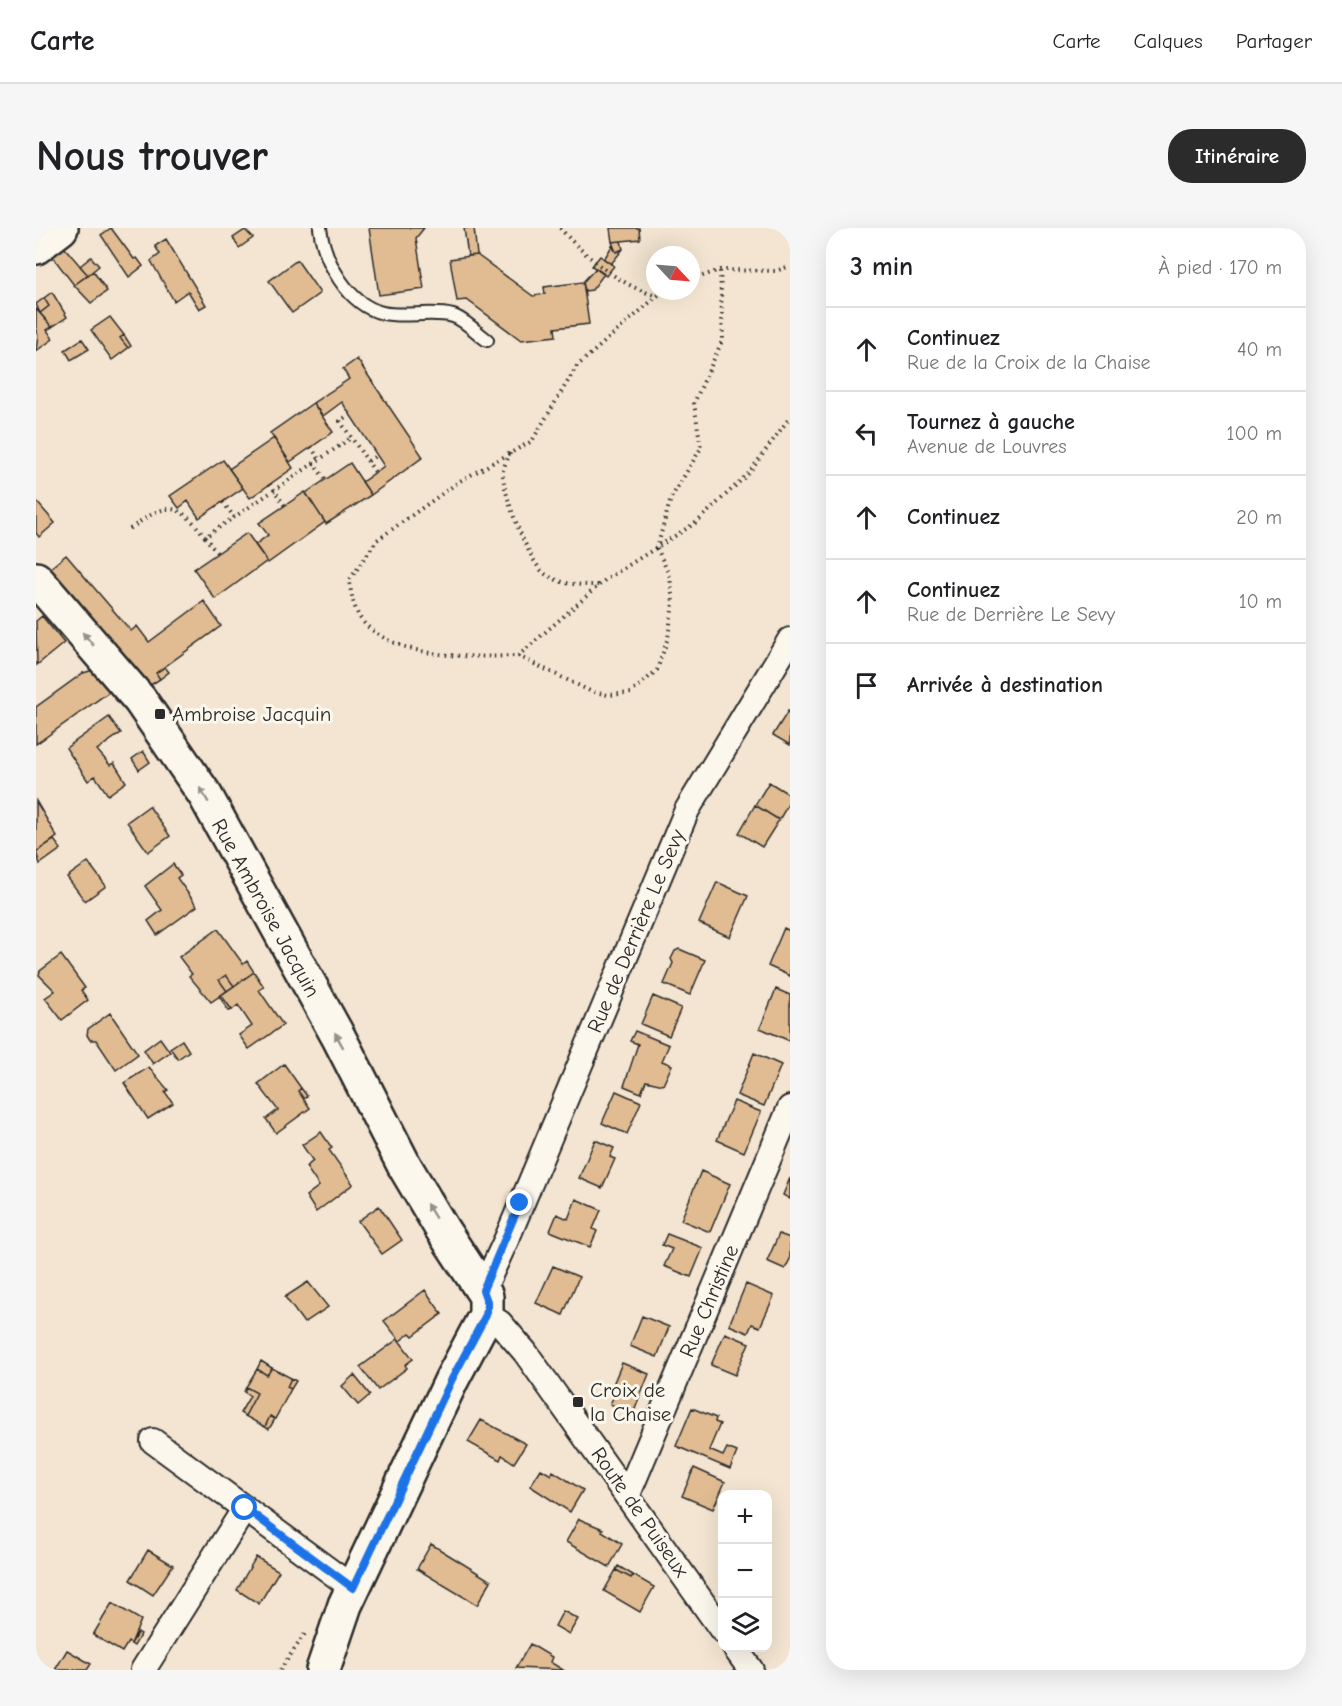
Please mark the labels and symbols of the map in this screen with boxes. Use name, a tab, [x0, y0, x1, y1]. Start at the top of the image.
north arrow	[646, 246, 700, 300]
one-way arrow	[82, 631, 95, 647]
place label: Ambroise Jacquin	[172, 702, 331, 726]
marker: Ambroise Jacquin	[153, 707, 167, 721]
one-way arrow	[199, 787, 210, 803]
street label: Rue Ambroise Jacquin	[207, 815, 325, 1001]
street label: Rue de Derrière Le Sevy	[582, 825, 690, 1036]
one-way arrow	[334, 1031, 344, 1048]
route end	[506, 1189, 532, 1215]
one-way arrow	[426, 1203, 437, 1219]
street label: Rue Christine	[675, 1241, 743, 1361]
place label: Croix de la Chaise	[590, 1378, 671, 1426]
marker: Croix de la Chaise	[571, 1395, 585, 1409]
street label: Route de Puiseux	[586, 1443, 694, 1582]
route start	[231, 1494, 257, 1520]

